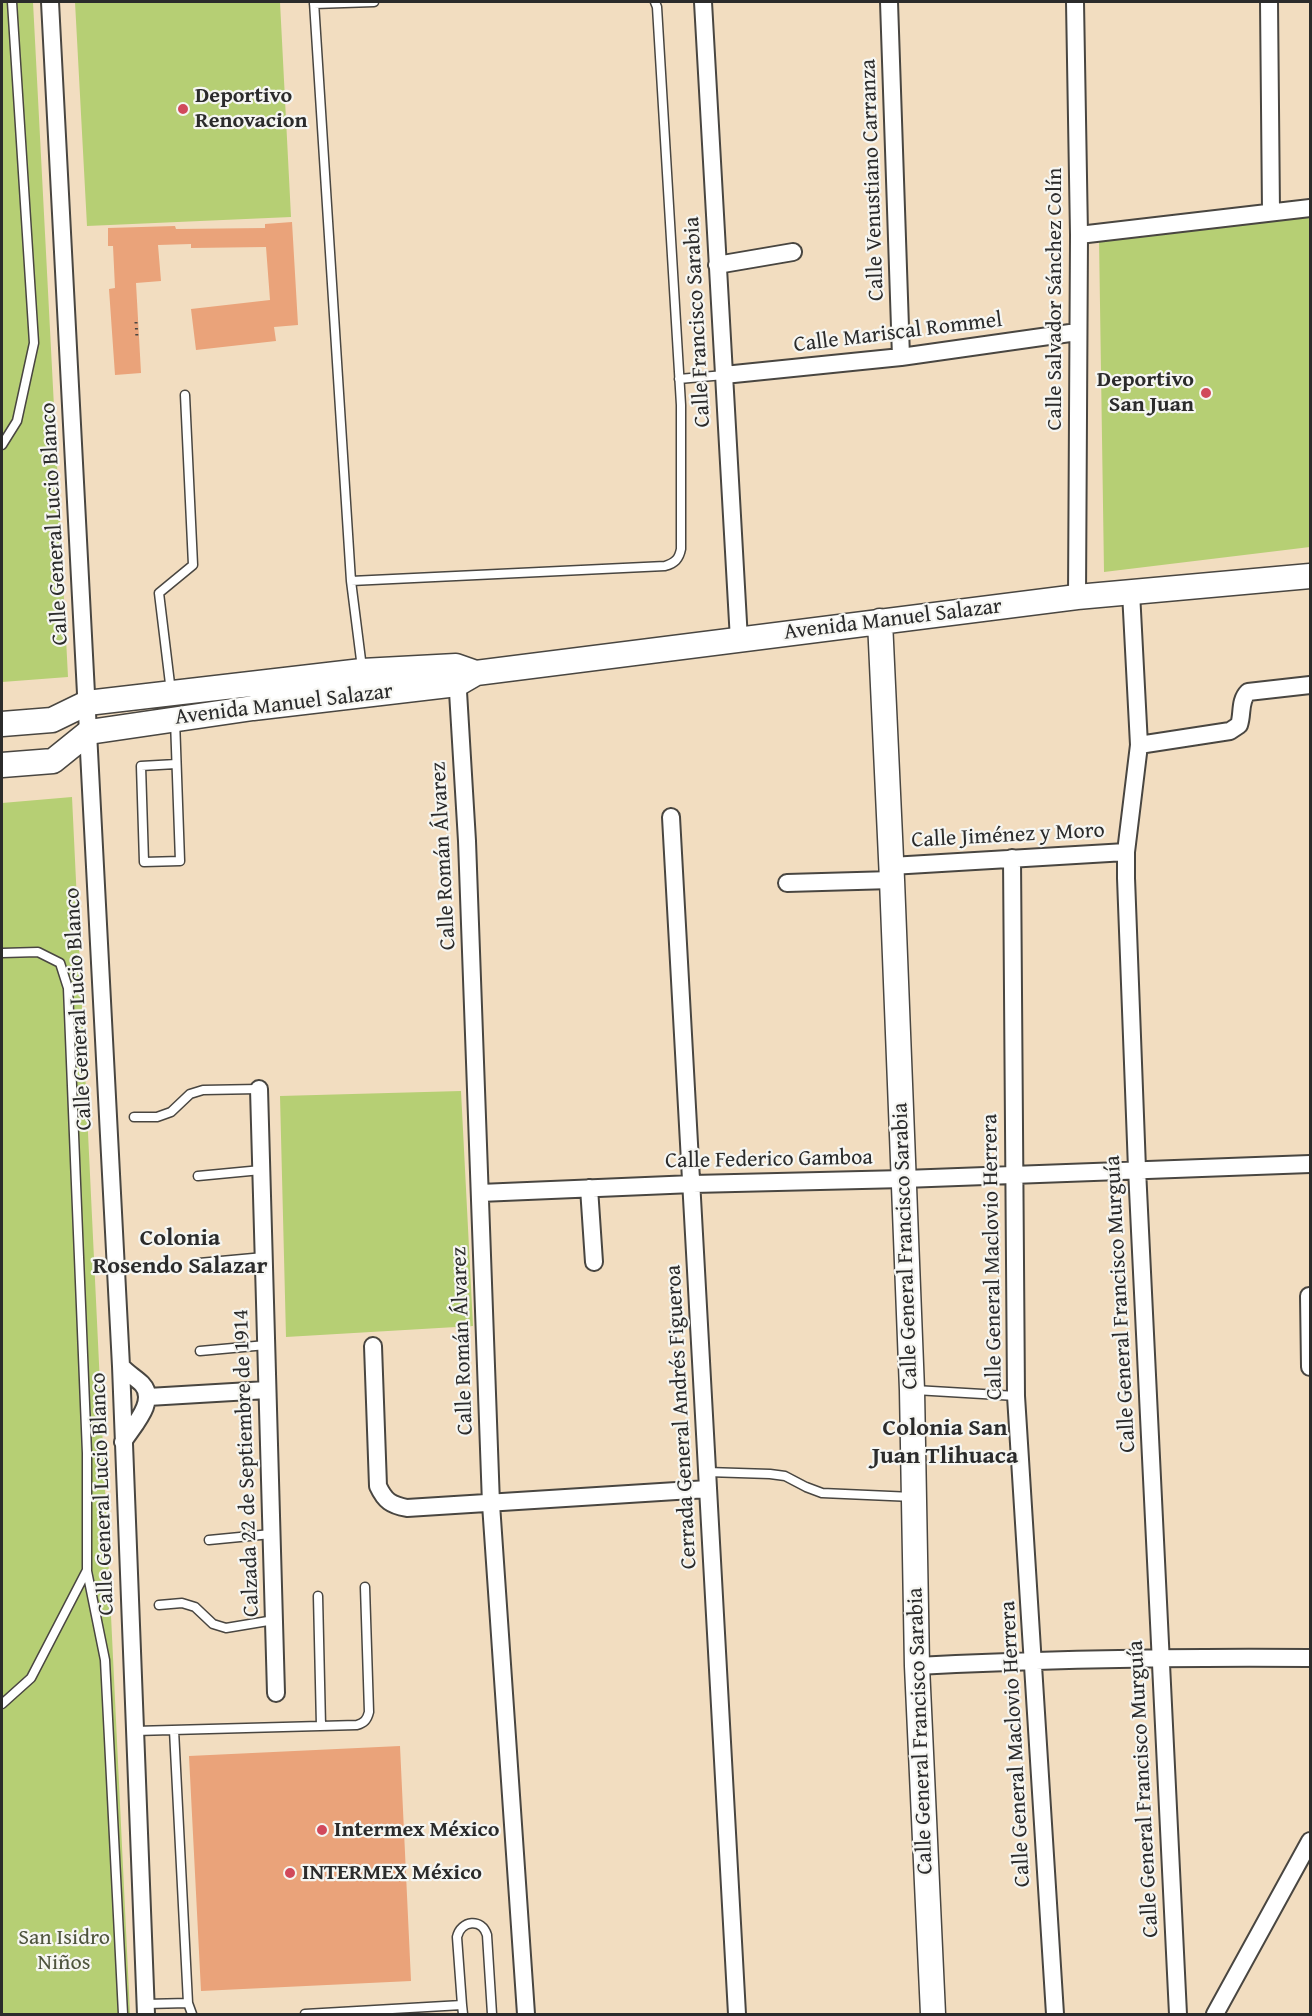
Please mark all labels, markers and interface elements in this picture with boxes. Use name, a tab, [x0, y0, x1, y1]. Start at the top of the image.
street label: Calle Venustiano Carranza	[856, 59, 890, 301]
place label: Deportivo Renovacion	[195, 83, 308, 134]
marker: Deportivo Renovacion	[176, 102, 190, 116]
street label: Calle Salvador Sánchez Colín	[1042, 168, 1068, 430]
street label: Calle Francisco Sarabia	[679, 216, 717, 428]
street label: Calle Mariscal Rommel	[792, 307, 1004, 359]
place label: Deportivo San Juan	[1097, 367, 1194, 418]
marker: Deportivo San Juan	[1199, 386, 1213, 400]
street label: Calle General Lucio Blanco	[35, 402, 75, 646]
street label: Avenida Manuel Salazar	[783, 594, 1003, 646]
street label: Avenida Manuel Salazar	[174, 679, 394, 731]
street label: Calle Román Álvarez	[426, 761, 462, 951]
street label: Calle Jiménez y Moro	[911, 818, 1105, 854]
street label: Calle General Lucio Blanco	[59, 887, 99, 1131]
street label: Calle General Francisco Sarabia	[888, 1102, 924, 1390]
street label: Calle General Maclovio Herrera	[977, 1114, 1009, 1400]
street label: Calle Federico Gamboa	[665, 1145, 873, 1175]
street label: Calle General Francisco Murguía	[1100, 1155, 1142, 1453]
district label: Colonia Rosendo Salazar	[92, 1225, 268, 1281]
street label: Calle Román Álvarez	[447, 1246, 479, 1436]
street label: Cerrada General Andrés Figueroa	[661, 1264, 703, 1570]
street label: Calzada 22 de Septiembre de 1914	[228, 1309, 266, 1617]
street label: Calle General Lucio Blanco	[86, 1372, 120, 1616]
district label: Colonia San Juan Tlihuaca	[872, 1415, 1018, 1471]
street label: Calle General Francisco Sarabia	[903, 1587, 939, 1875]
street label: Calle General Maclovio Herrera	[995, 1600, 1037, 1888]
street label: Calle General Francisco Murguía	[1123, 1640, 1165, 1938]
place label: Intermex México	[334, 1817, 499, 1843]
marker: Intermex México	[315, 1823, 329, 1837]
place label: INTERMEX México	[302, 1860, 482, 1886]
marker: INTERMEX México	[283, 1866, 297, 1880]
park label: San Isidro Niños	[18, 1925, 110, 1976]

